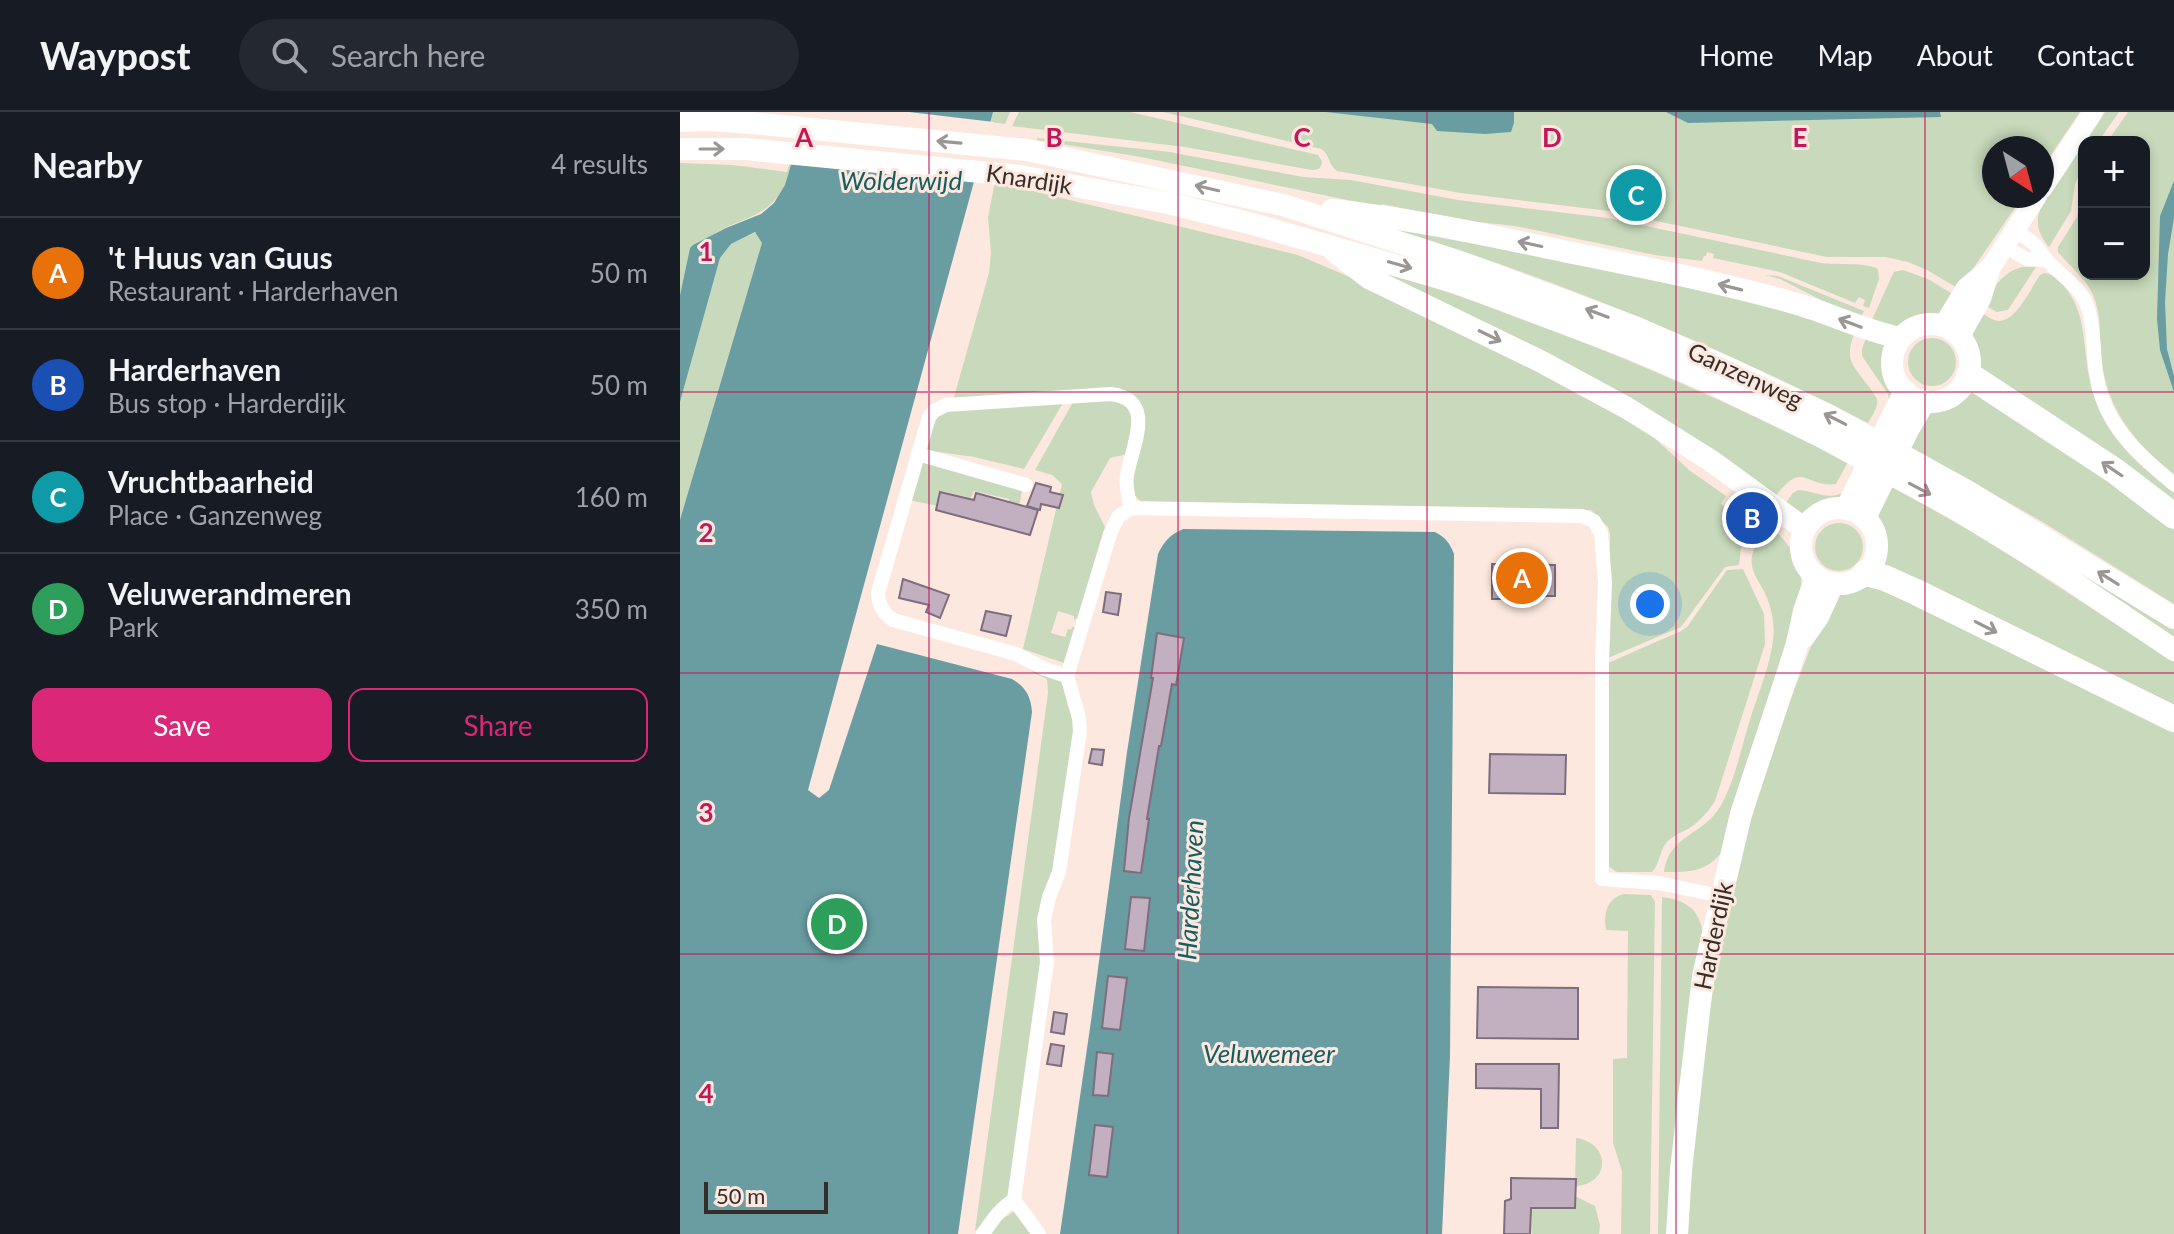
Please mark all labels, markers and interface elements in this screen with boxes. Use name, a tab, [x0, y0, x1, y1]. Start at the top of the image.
search box	[239, 19, 799, 91]
text: Waypost	[40, 32, 191, 78]
icon: search	[267, 33, 311, 77]
text: Search here	[331, 37, 485, 73]
text: Home	[1699, 38, 1774, 72]
text: Map	[1818, 38, 1873, 72]
text: About	[1917, 38, 1993, 72]
text: Contact	[2037, 38, 2134, 72]
text: A	[794, 121, 814, 153]
text: B	[1045, 121, 1063, 153]
text: C	[1293, 121, 1311, 153]
text: D	[1542, 121, 1562, 153]
text: E	[1793, 121, 1807, 153]
one-way arrow	[937, 135, 963, 150]
north arrow	[1982, 136, 2054, 208]
map controls	[2078, 136, 2150, 280]
button: +	[2078, 136, 2150, 208]
one-way arrow	[698, 141, 725, 157]
text: Nearby	[32, 144, 143, 185]
text: 4 results	[551, 148, 648, 180]
street label: Knardijk	[984, 157, 1075, 200]
water label: Wolderwijd	[840, 164, 962, 196]
pin: C	[1610, 165, 1662, 225]
one-way arrow	[1195, 180, 1221, 195]
button: −	[2078, 208, 2150, 280]
text: 1	[698, 235, 714, 267]
one-way arrow	[1517, 236, 1543, 251]
text: 't Huus van Guus	[108, 239, 333, 275]
text: A	[49, 257, 67, 289]
text: 50 m	[590, 257, 648, 289]
one-way arrow	[1386, 258, 1412, 273]
text: Restaurant · Harderhaven	[108, 275, 399, 307]
one-way arrow	[1718, 279, 1744, 294]
one-way arrow	[1585, 304, 1610, 319]
one-way arrow	[1838, 315, 1863, 329]
one-way arrow	[1478, 329, 1502, 344]
street label: Ganzenweg	[1684, 335, 1808, 414]
text: Harderhaven	[108, 351, 281, 387]
text: B	[49, 369, 67, 401]
text: 50 m	[590, 369, 648, 401]
text: Bus stop · Harderdijk	[108, 387, 346, 419]
one-way arrow	[1823, 410, 1847, 426]
one-way arrow	[2101, 461, 2123, 477]
text: Vruchtbaarheid	[108, 463, 314, 499]
text: C	[49, 481, 67, 513]
text: 160 m	[575, 481, 648, 513]
one-way arrow	[1908, 482, 1932, 498]
pin: B	[1726, 488, 1778, 548]
text: Place · Ganzenweg	[108, 499, 322, 531]
text: 2	[698, 516, 714, 548]
pin: A	[1496, 548, 1548, 608]
one-way arrow	[2097, 569, 2119, 586]
text: Veluwerandmeren	[108, 575, 352, 611]
your location	[1630, 584, 1670, 624]
text: D	[48, 593, 68, 625]
text: 350 m	[575, 593, 648, 625]
text: Park	[108, 611, 159, 643]
one-way arrow	[1973, 620, 1997, 635]
button: Save	[32, 688, 332, 762]
button: Share	[348, 688, 648, 762]
text: 3	[698, 796, 714, 828]
water label: Harderhaven	[1170, 819, 1210, 961]
street label: Harderdijk	[1687, 878, 1738, 992]
pin: D	[811, 894, 863, 954]
water label: Veluwemeer	[1203, 1037, 1336, 1069]
text: 4	[698, 1077, 714, 1109]
scale bar	[704, 1178, 828, 1214]
text: 50 m	[716, 1182, 765, 1209]

